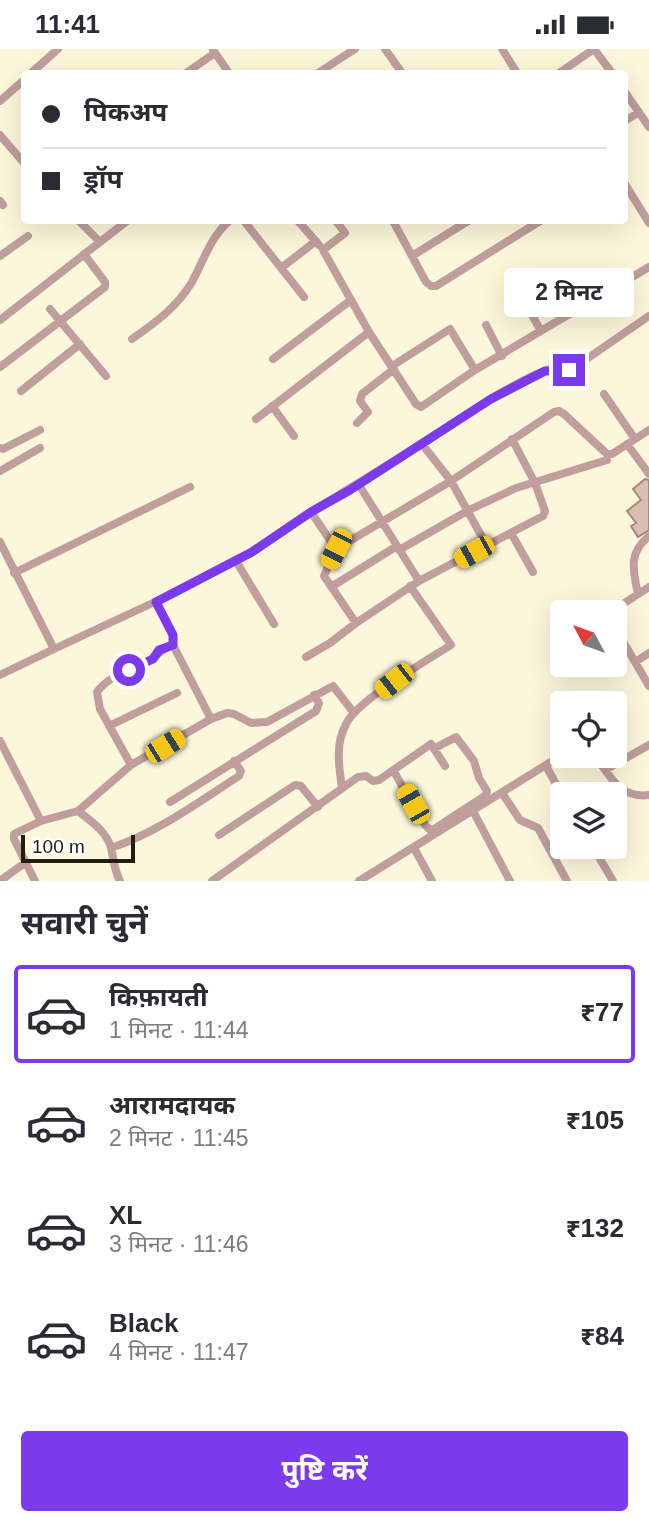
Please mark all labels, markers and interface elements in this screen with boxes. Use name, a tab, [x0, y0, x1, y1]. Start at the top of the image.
text: 11:41	[35, 9, 100, 39]
text: पिकअप	[84, 97, 167, 127]
text: ड्रॉप	[84, 164, 122, 194]
callout: 2 मिनट	[504, 268, 634, 317]
text: 2 मिनट	[535, 279, 603, 305]
route end	[553, 354, 585, 386]
car	[318, 526, 355, 572]
car	[451, 533, 498, 571]
north arrow	[550, 600, 626, 677]
map controls	[550, 600, 627, 859]
route start	[113, 654, 145, 686]
car	[371, 660, 418, 702]
button: locate	[550, 691, 627, 768]
car	[142, 726, 189, 766]
car	[394, 781, 433, 827]
button: layers	[550, 782, 627, 859]
scale bar	[21, 832, 135, 864]
text: 100 m	[32, 836, 85, 857]
text: सवारी चुनें	[21, 905, 148, 941]
text: किफ़ायती	[109, 982, 208, 1012]
icon: car	[25, 983, 88, 1046]
text: ₹77	[580, 997, 624, 1027]
text: 1 मिनट · 11:44	[109, 1017, 249, 1043]
text: आरामदायक	[109, 1090, 235, 1120]
icon: car	[25, 1091, 88, 1154]
text: ₹105	[566, 1105, 624, 1135]
text: 2 मिनट · 11:45	[109, 1125, 249, 1151]
icon: car	[25, 1199, 88, 1262]
text: XL	[109, 1200, 142, 1230]
text: ₹132	[566, 1213, 624, 1243]
text: 3 मिनट · 11:46	[109, 1231, 249, 1257]
icon: car	[25, 1307, 88, 1370]
text: Black	[109, 1308, 178, 1338]
text: ₹84	[580, 1321, 624, 1351]
text: 4 मिनट · 11:47	[109, 1339, 249, 1365]
button: पुष्टि करें	[21, 1431, 628, 1511]

